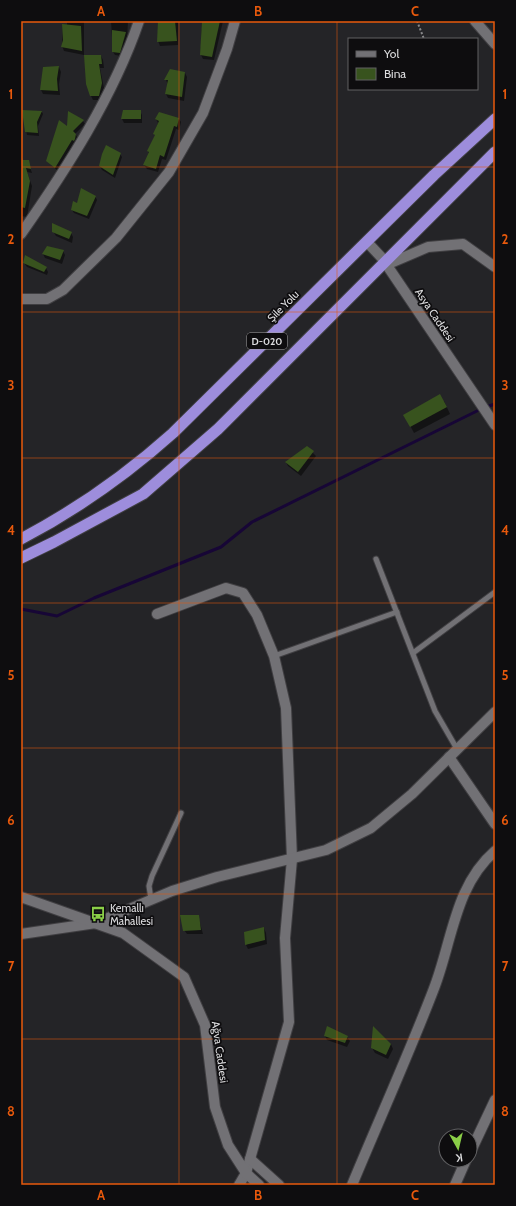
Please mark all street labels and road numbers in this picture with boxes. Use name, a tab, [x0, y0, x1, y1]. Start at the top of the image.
street label: Asya Caddesi	[412, 286, 458, 344]
street label: Şile Yolu	[264, 287, 302, 325]
road number: D-020	[247, 333, 287, 349]
street label: Ağva Caddesi	[209, 1020, 231, 1084]

